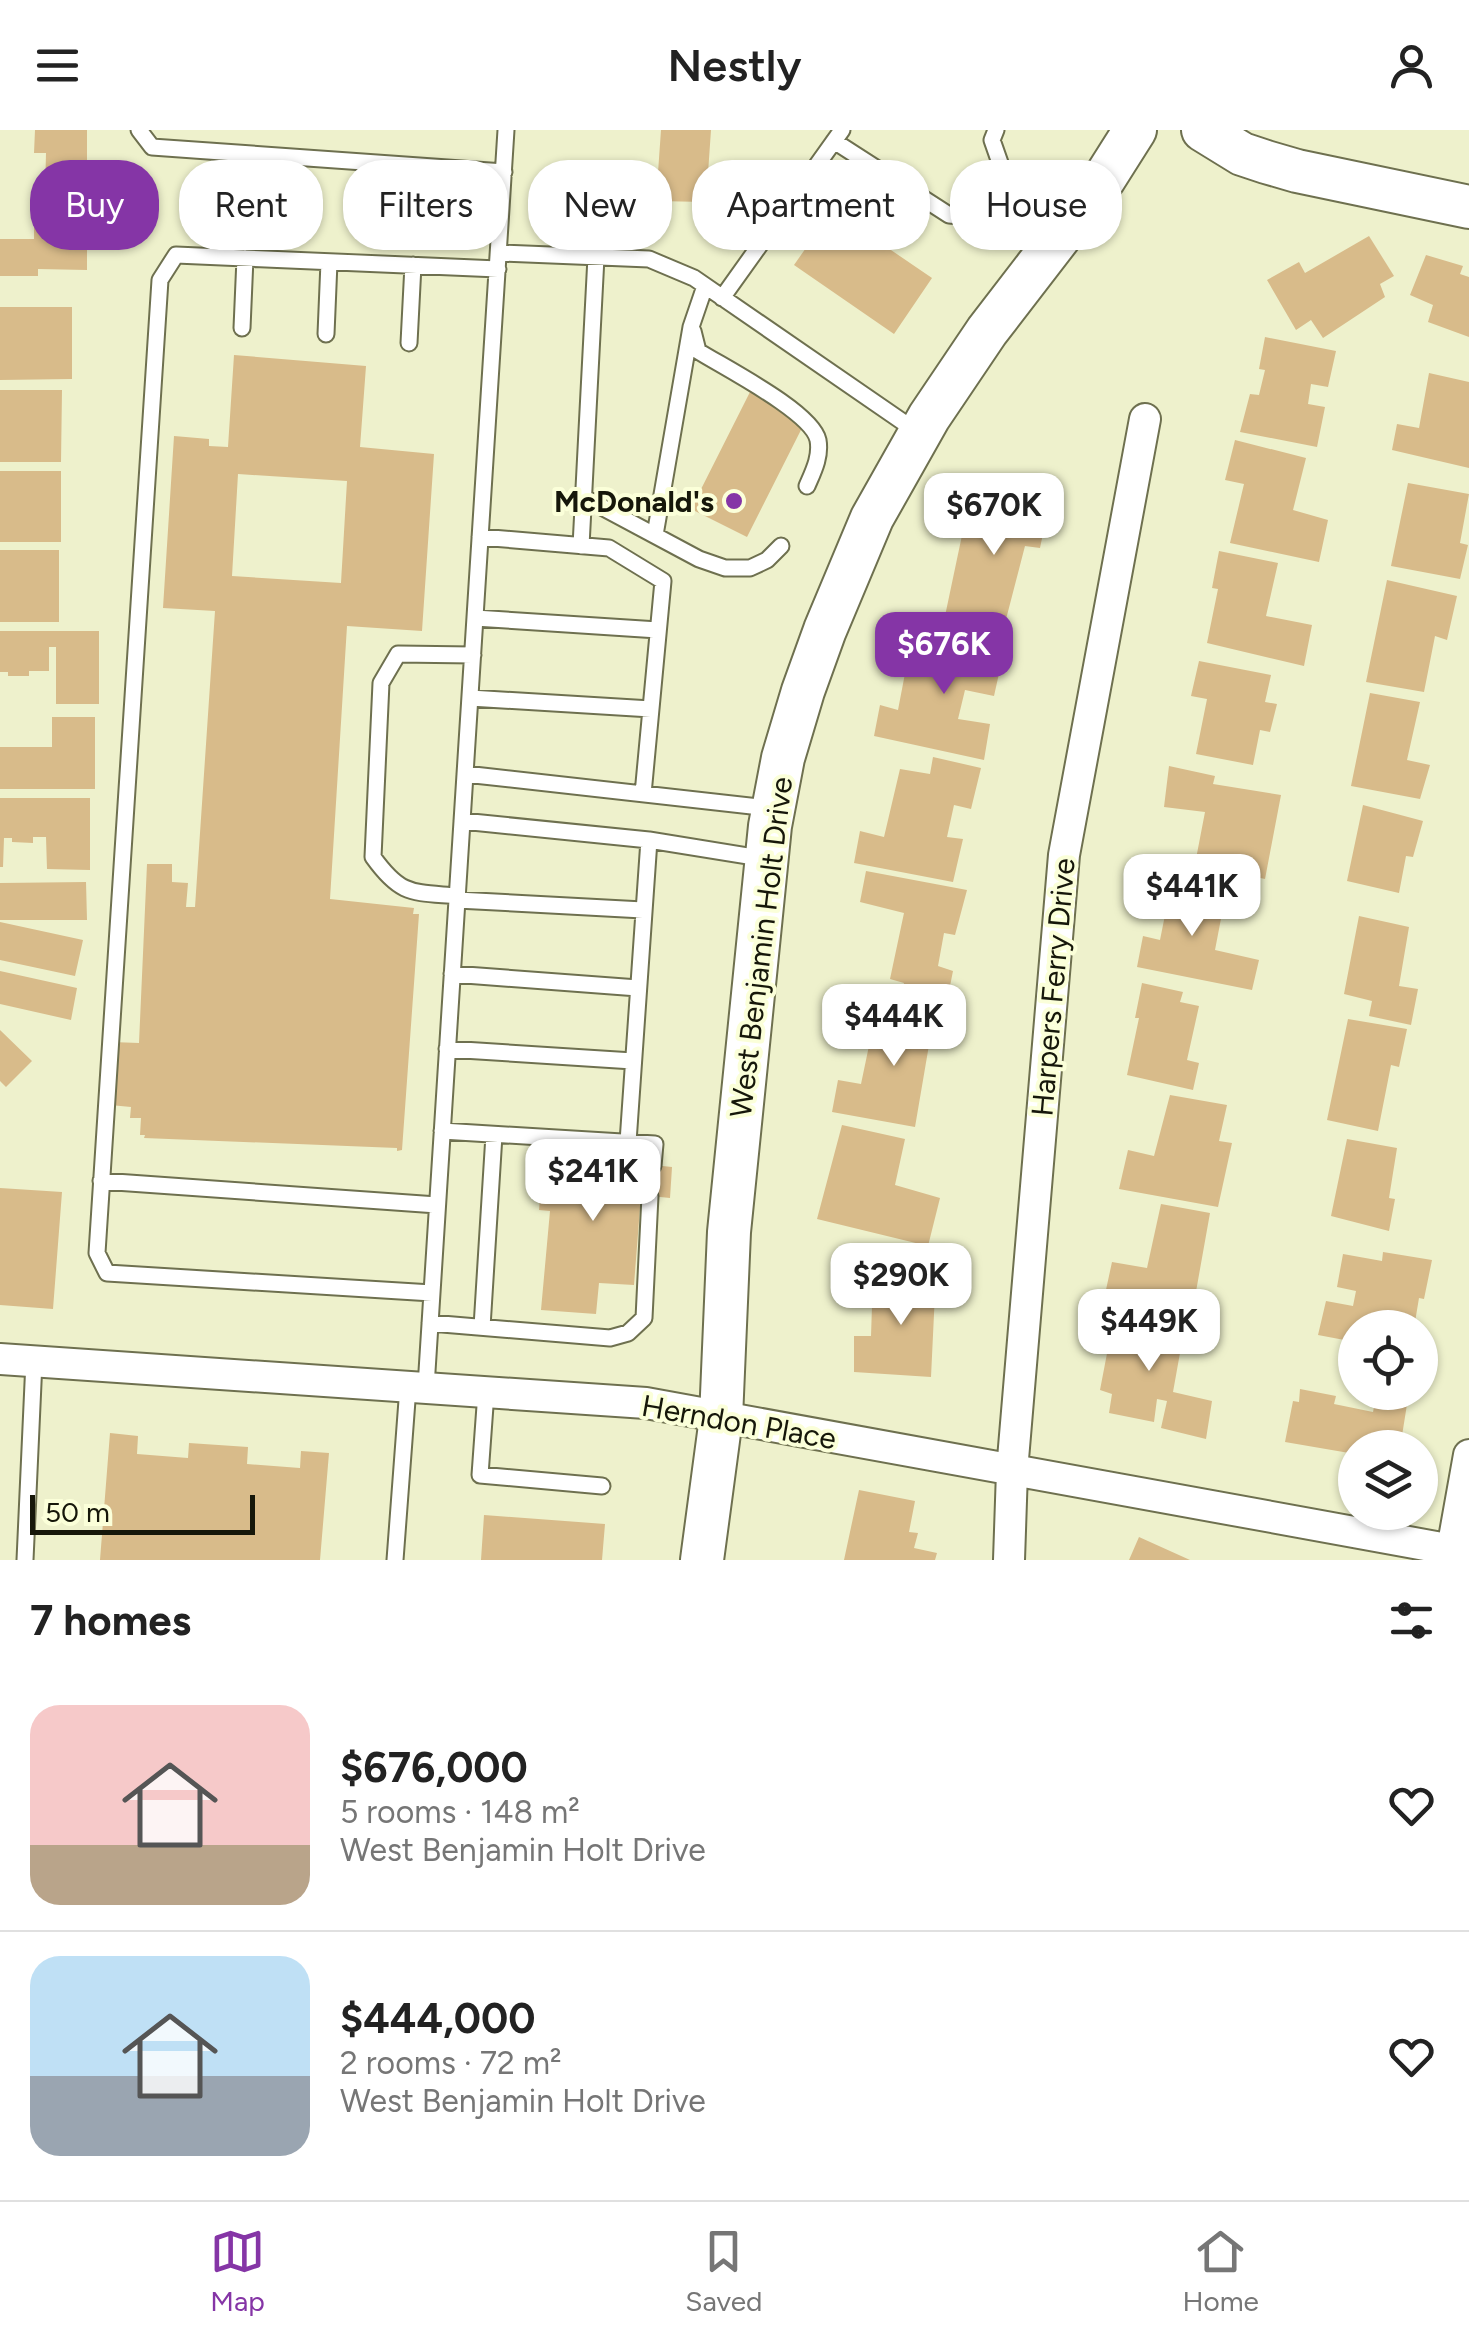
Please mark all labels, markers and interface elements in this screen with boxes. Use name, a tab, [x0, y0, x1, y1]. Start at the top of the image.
icon: menu	[30, 38, 85, 93]
text: Nestly	[668, 38, 801, 92]
icon: person	[1384, 38, 1439, 93]
chip: Buy	[30, 160, 159, 250]
chip: Rent	[179, 160, 323, 250]
chip: Filters	[343, 160, 508, 250]
chip: New	[528, 160, 672, 250]
chip: Apartment	[692, 160, 930, 250]
chip: House	[950, 160, 1122, 250]
pin: $670K	[924, 473, 1064, 558]
place label: McDonald's	[554, 483, 714, 520]
text: $670K	[946, 486, 1042, 524]
marker: McDonald's	[723, 490, 745, 512]
pin: $676K	[874, 612, 1014, 697]
text: $676K	[897, 625, 991, 663]
street label: West Benjamin Holt Drive	[722, 775, 800, 1119]
pin: $441K	[1122, 854, 1262, 939]
street label: Harpers Ferry Drive	[1023, 856, 1083, 1118]
text: $441K	[1145, 867, 1239, 905]
pin: $444K	[824, 984, 964, 1069]
text: $444K	[844, 997, 944, 1035]
pin: $241K	[523, 1139, 663, 1224]
text: $241K	[547, 1152, 639, 1190]
pin: $290K	[831, 1243, 971, 1328]
text: $290K	[853, 1256, 949, 1294]
pin: $449K	[1079, 1289, 1219, 1374]
text: $449K	[1100, 1302, 1198, 1340]
map controls	[1338, 1310, 1438, 1530]
button: locate	[1338, 1310, 1438, 1410]
street label: Herndon Place	[639, 1387, 839, 1457]
button: layers	[1338, 1430, 1438, 1530]
scale bar	[30, 1490, 255, 1534]
text: 50 m	[45, 1495, 110, 1529]
icon: filters	[1384, 1593, 1439, 1648]
text: 7 homes	[30, 1595, 191, 1646]
text: $676,000	[340, 1742, 528, 1793]
icon: home	[110, 1745, 230, 1865]
icon: heart	[1384, 1778, 1439, 1833]
text: 5 rooms · 148 m²	[340, 1793, 580, 1831]
text: West Benjamin Holt Drive	[340, 1831, 706, 1869]
text: $444,000	[340, 1993, 535, 2044]
icon: home	[110, 1996, 230, 2116]
icon: heart	[1384, 2029, 1439, 2084]
text: 2 rooms · 72 m²	[340, 2044, 562, 2082]
text: West Benjamin Holt Drive	[340, 2082, 706, 2120]
tab: Map	[210, 2224, 265, 2318]
tab: Saved	[685, 2224, 762, 2318]
tab: Home	[1183, 2224, 1259, 2318]

